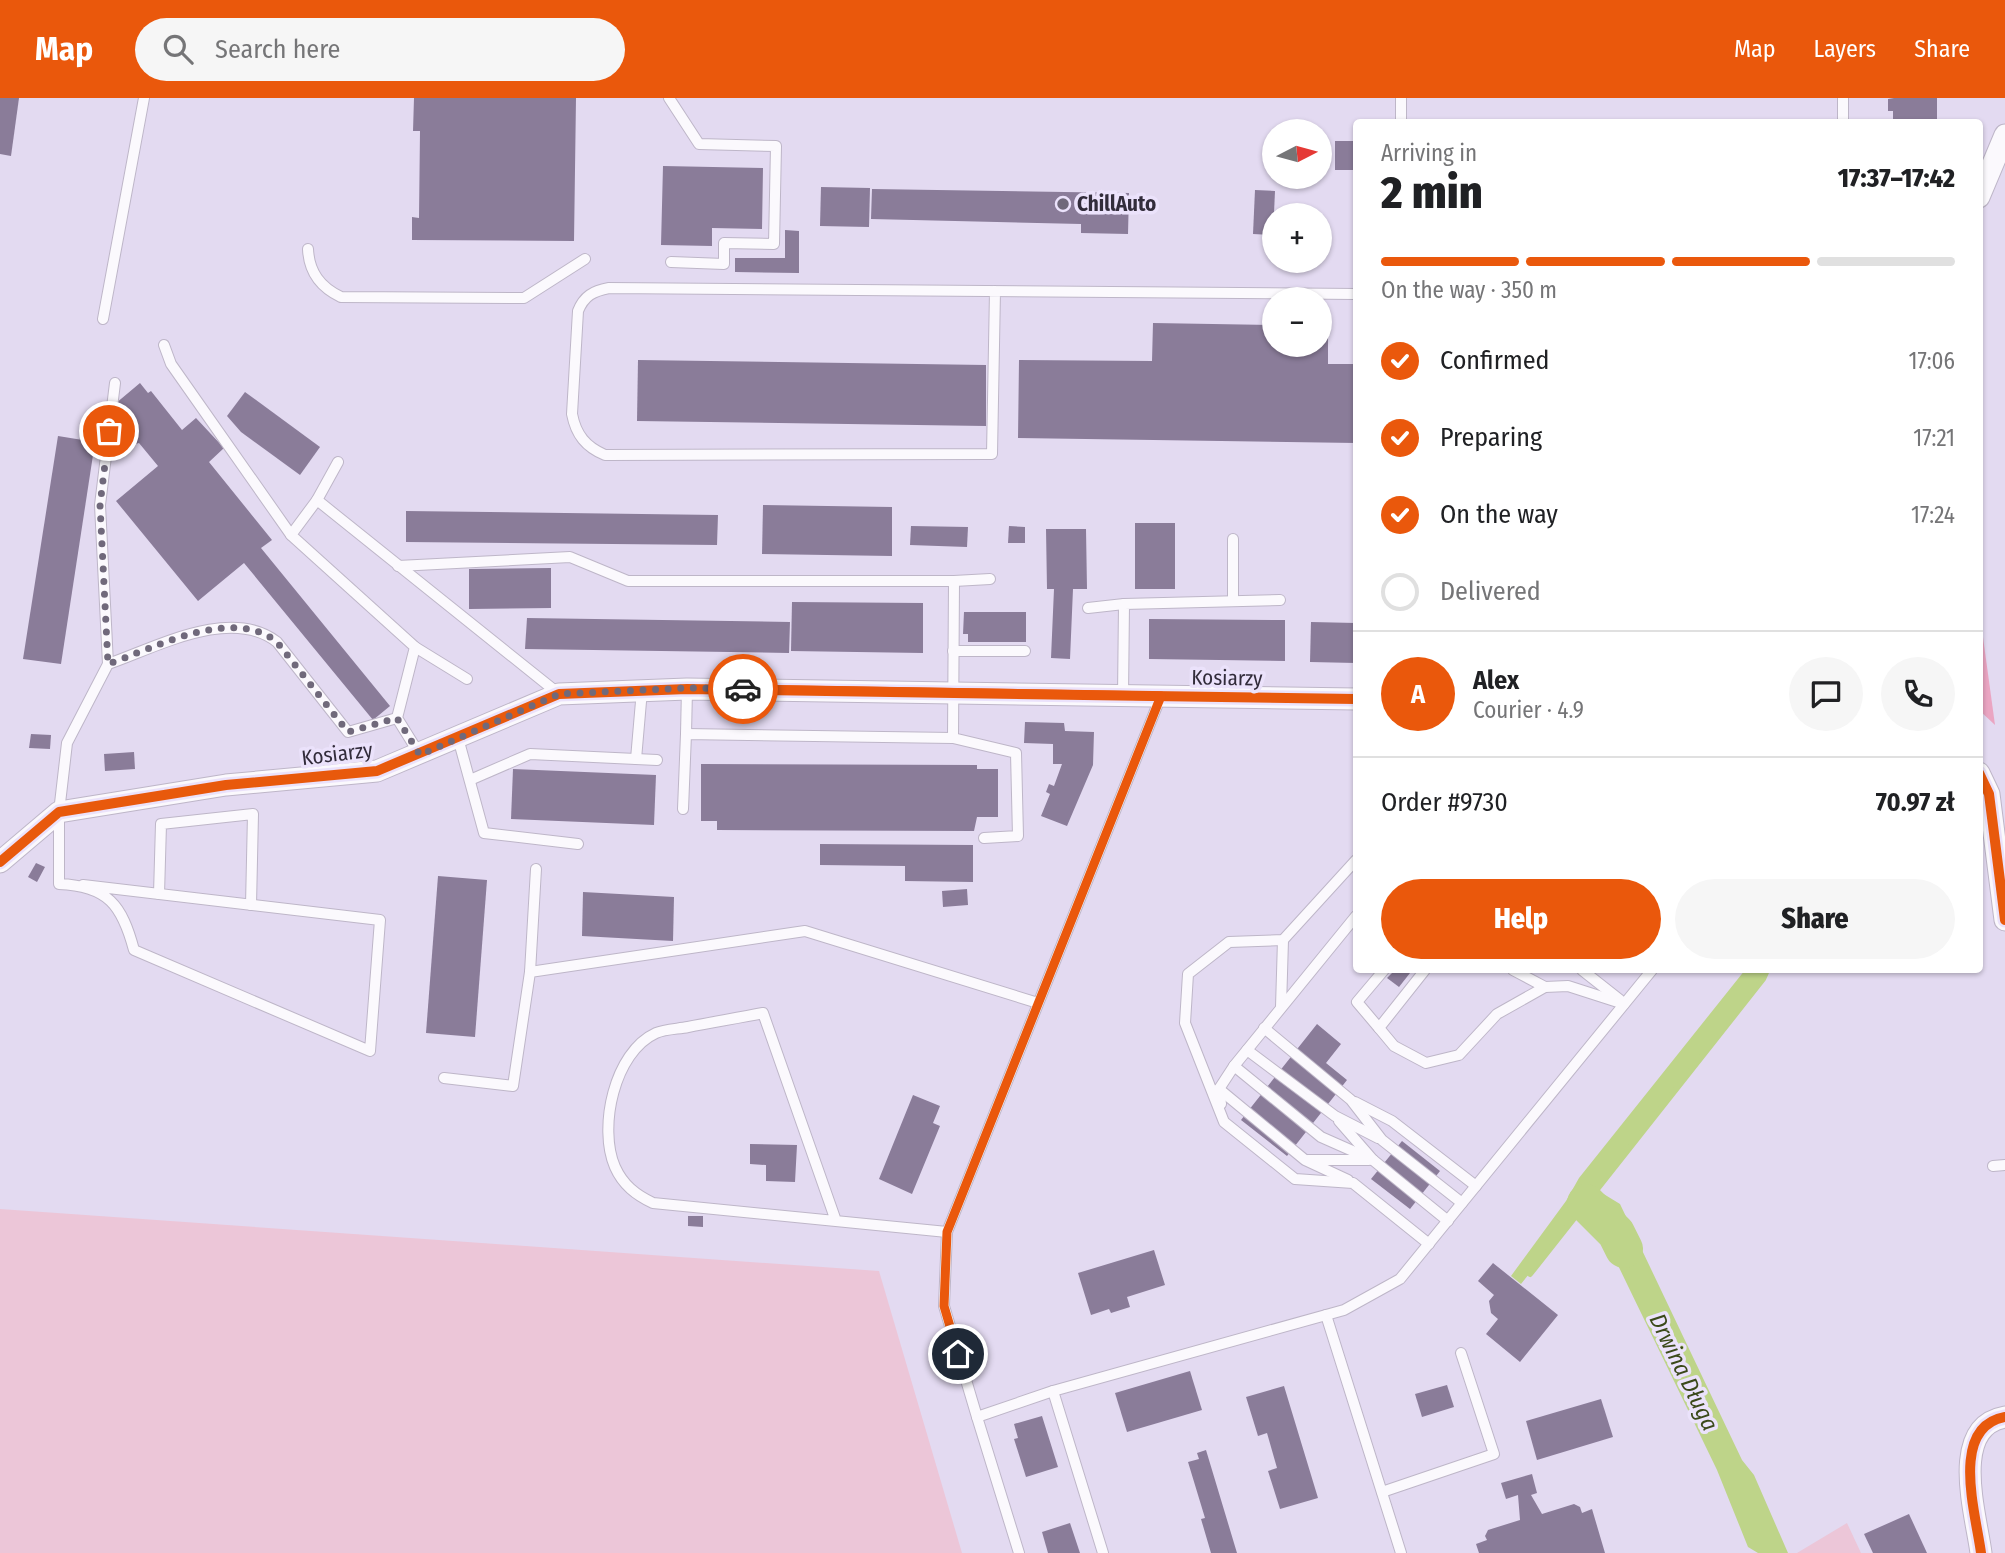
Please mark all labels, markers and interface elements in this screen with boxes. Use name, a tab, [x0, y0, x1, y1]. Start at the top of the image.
search box	[135, 18, 625, 81]
text: Map	[35, 29, 93, 69]
icon: search	[159, 30, 197, 68]
text: Search here	[215, 34, 340, 65]
text: Map	[1734, 35, 1776, 63]
text: Layers	[1814, 35, 1876, 63]
text: Share	[1914, 35, 1970, 63]
north arrow	[1262, 119, 1332, 189]
map controls	[1262, 119, 1332, 357]
text: Arriving in	[1381, 139, 1477, 167]
text: 17:37–17:42	[1838, 163, 1955, 194]
text: 2 min	[1381, 165, 1483, 220]
place label: ChillAuto	[1077, 191, 1156, 217]
marker: ChillAuto	[1055, 196, 1071, 212]
button: +	[1262, 203, 1332, 273]
text: On the way · 350 m	[1381, 276, 1557, 304]
button: −	[1262, 287, 1332, 357]
icon: check	[1381, 342, 1419, 380]
text: Confirmed	[1440, 345, 1550, 376]
text: 17:06	[1908, 347, 1955, 375]
pin	[79, 401, 139, 461]
icon: bag	[90, 412, 128, 450]
icon: check	[1381, 419, 1419, 457]
text: Preparing	[1440, 422, 1542, 453]
text: 17:21	[1913, 424, 1955, 452]
icon: check	[1381, 496, 1419, 534]
text: On the way	[1440, 499, 1558, 530]
text: 17:24	[1911, 501, 1955, 529]
text: Delivered	[1440, 576, 1541, 607]
courier	[708, 654, 778, 724]
button: chat	[1789, 657, 1863, 731]
button: phone	[1881, 657, 1955, 731]
street label: Kosiarzy	[1191, 664, 1263, 692]
text: Alex	[1473, 665, 1519, 696]
icon: car	[724, 670, 762, 708]
text: A	[1411, 679, 1425, 710]
text: Courier · 4.9	[1473, 696, 1584, 724]
street label: Kosiarzy	[300, 737, 375, 771]
text: Order #9730	[1381, 787, 1508, 818]
text: 70.97 zł	[1876, 787, 1955, 818]
button: Help	[1381, 879, 1661, 959]
button: Share	[1675, 879, 1955, 959]
water label: Drwina Długa	[1644, 1309, 1724, 1435]
pin	[928, 1324, 988, 1384]
icon: home	[939, 1335, 977, 1373]

